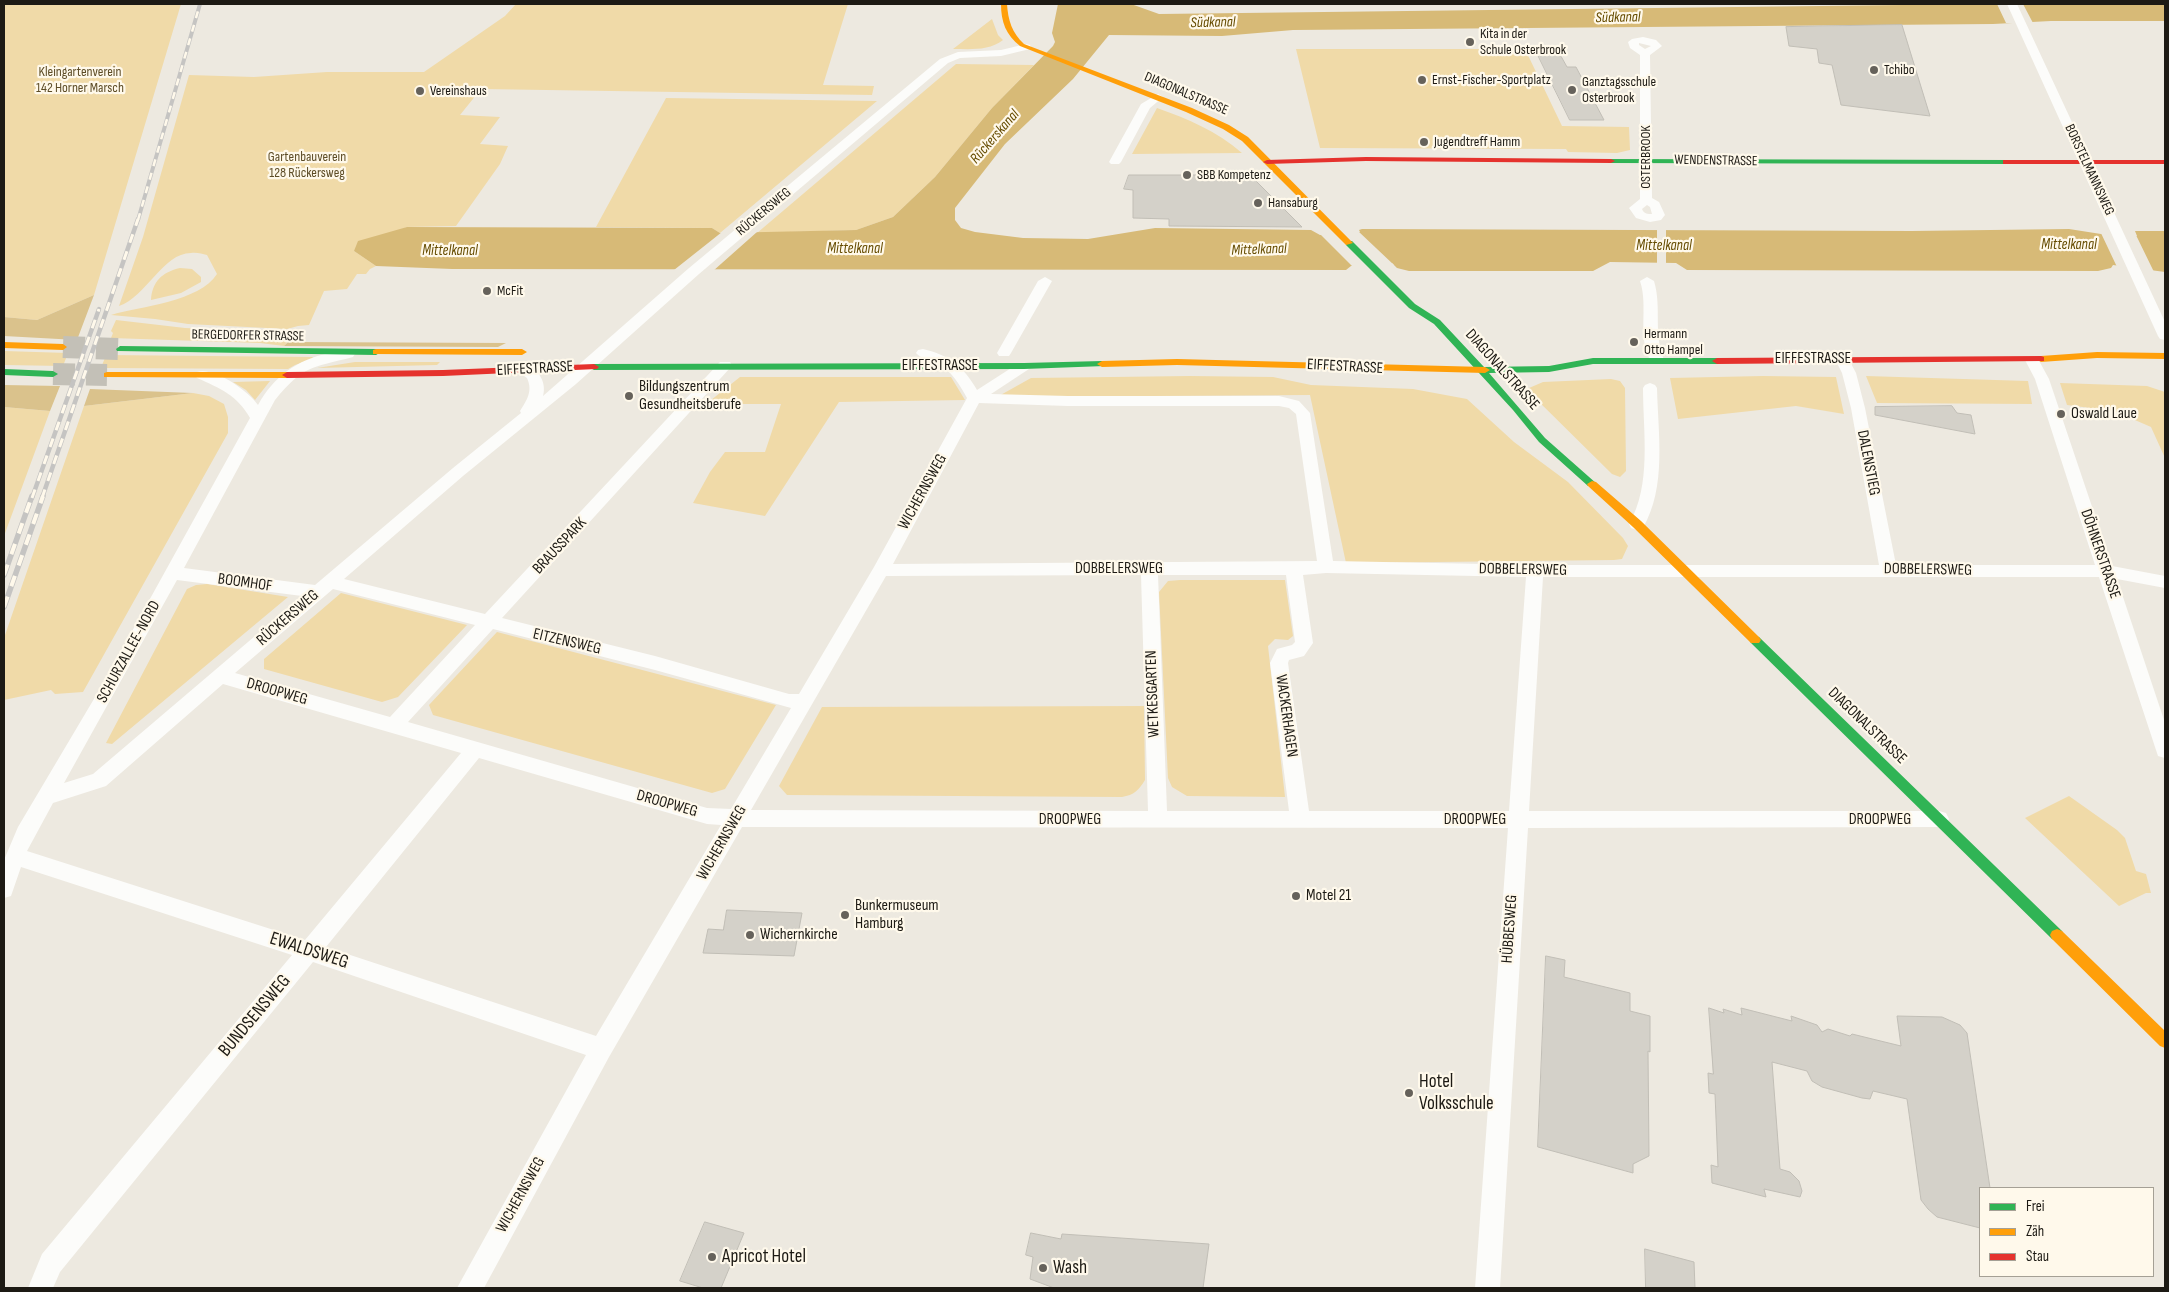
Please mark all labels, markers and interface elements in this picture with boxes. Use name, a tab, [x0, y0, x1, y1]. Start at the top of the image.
water label: Südkanal	[1595, 9, 1641, 27]
water label: Südkanal	[1190, 14, 1236, 32]
place label: Kita in der Schule Osterbrook	[1480, 26, 1566, 58]
marker: Kita in der Schule Osterbrook	[1464, 36, 1476, 48]
place label: Tchibo	[1884, 62, 1915, 78]
park label: Kleingartenverein 142 Horner Marsch	[36, 64, 124, 96]
marker: Tchibo	[1868, 64, 1880, 76]
street label: DIAGONALSTRASSE	[1142, 69, 1230, 119]
place label: Ernst-Fischer-Sportplatz	[1432, 72, 1551, 88]
marker: Ernst-Fischer-Sportplatz	[1416, 74, 1428, 86]
place label: Ganztagsschule Osterbrook	[1582, 74, 1656, 106]
place label: Vereinshaus	[430, 83, 487, 99]
marker: Ganztagsschule Osterbrook	[1566, 84, 1578, 96]
marker: Vereinshaus	[414, 85, 426, 97]
water label: Rückerskanal	[967, 106, 1023, 168]
street label: BORSTELMANNSWEG	[2061, 122, 2117, 218]
street label: OSTERBROOK	[1638, 125, 1654, 189]
place label: Jugendtreff Hamm	[1434, 134, 1520, 150]
marker: Jugendtreff Hamm	[1418, 136, 1430, 148]
park label: Gartenbauverein 128 Rückersweg	[268, 149, 346, 182]
street label: WENDENSTRASSE	[1674, 152, 1758, 170]
place label: SBB Kompetenz	[1197, 167, 1271, 183]
marker: SBB Kompetenz	[1181, 169, 1193, 181]
street label: RÜCKERSWEG	[733, 184, 795, 240]
place label: Hansaburg	[1268, 195, 1318, 211]
marker: Hansaburg	[1252, 197, 1264, 209]
water label: Mittelkanal	[2041, 236, 2097, 254]
water label: Mittelkanal	[1636, 237, 1692, 255]
water label: Mittelkanal	[827, 240, 883, 258]
water label: Mittelkanal	[1231, 240, 1287, 260]
water label: Mittelkanal	[422, 242, 478, 260]
place label: McFit	[497, 283, 523, 299]
marker: McFit	[481, 285, 493, 297]
street label: DIAGONALSTRASSE	[1461, 326, 1543, 414]
place label: Hermann Otto Hampel	[1644, 326, 1703, 358]
street label: BERGEDORFER STRASSE	[191, 327, 305, 345]
marker: Hermann Otto Hampel	[1628, 336, 1640, 348]
street label: EIFFESTRASSE	[1775, 349, 1851, 369]
street label: EIFFESTRASSE	[1306, 355, 1384, 379]
street label: EIFFESTRASSE	[902, 356, 978, 376]
street label: EIFFESTRASSE	[496, 357, 574, 381]
place label: Bildungszentrum Gesundheitsberufe	[639, 377, 741, 415]
marker: Bildungszentrum Gesundheitsberufe	[623, 390, 635, 402]
place label: Oswald Laue	[2071, 404, 2137, 424]
marker: Oswald Laue	[2055, 408, 2067, 420]
street label: DALENSTIEG	[1852, 429, 1884, 497]
street label: WICHERNSWEG	[894, 451, 952, 533]
street label: DÖHNERSTRASSE	[2076, 507, 2124, 601]
street label: BRAUSSPARK	[529, 514, 591, 578]
street label: DOBBELERSWEG	[1075, 559, 1163, 579]
street label: DOBBELERSWEG	[1479, 560, 1567, 580]
street label: DOBBELERSWEG	[1884, 560, 1972, 580]
street label: BOOMHOF	[217, 570, 273, 596]
street label: RÜCKERSWEG	[253, 586, 323, 650]
street label: SCHURZALLEE-NORD	[93, 598, 165, 706]
street label: EITZENSWEG	[531, 625, 603, 659]
street label: WETKESGARTEN	[1142, 650, 1164, 738]
street label: WACKERHAGEN	[1271, 673, 1301, 759]
street label: DROOPWEG	[244, 674, 310, 710]
street label: DIAGONALSTRASSE	[1824, 684, 1910, 768]
street label: DROOPWEG	[634, 786, 700, 822]
street label: WICHERNSWEG	[693, 802, 751, 884]
street label: DROOPWEG	[1039, 810, 1101, 830]
street label: DROOPWEG	[1444, 810, 1506, 830]
street label: DROOPWEG	[1849, 810, 1911, 830]
place label: Motel 21	[1306, 886, 1351, 906]
marker: Motel 21	[1290, 890, 1302, 902]
street label: HÜBBESWEG	[1498, 894, 1522, 964]
place label: Bunkermuseum Hamburg	[855, 896, 939, 934]
marker: Bunkermuseum Hamburg	[839, 909, 851, 921]
place label: Wichernkirche	[760, 925, 838, 945]
street label: EWALDSWEG	[267, 928, 351, 974]
marker: Wichernkirche	[744, 929, 756, 941]
street label: BUNDSENSWEG	[214, 970, 296, 1062]
place label: Hotel Volksschule	[1419, 1071, 1494, 1115]
marker: Hotel Volksschule	[1403, 1087, 1415, 1099]
street label: WICHERNSWEG	[492, 1154, 550, 1236]
legend	[1979, 1187, 2154, 1277]
text: Frei	[2026, 1197, 2045, 1216]
text: Zäh	[2026, 1222, 2044, 1241]
place label: Apricot Hotel	[722, 1246, 806, 1268]
text: Stau	[2026, 1247, 2049, 1266]
marker: Apricot Hotel	[706, 1251, 718, 1263]
place label: Wash	[1053, 1257, 1087, 1279]
marker: Wash	[1037, 1262, 1049, 1274]

